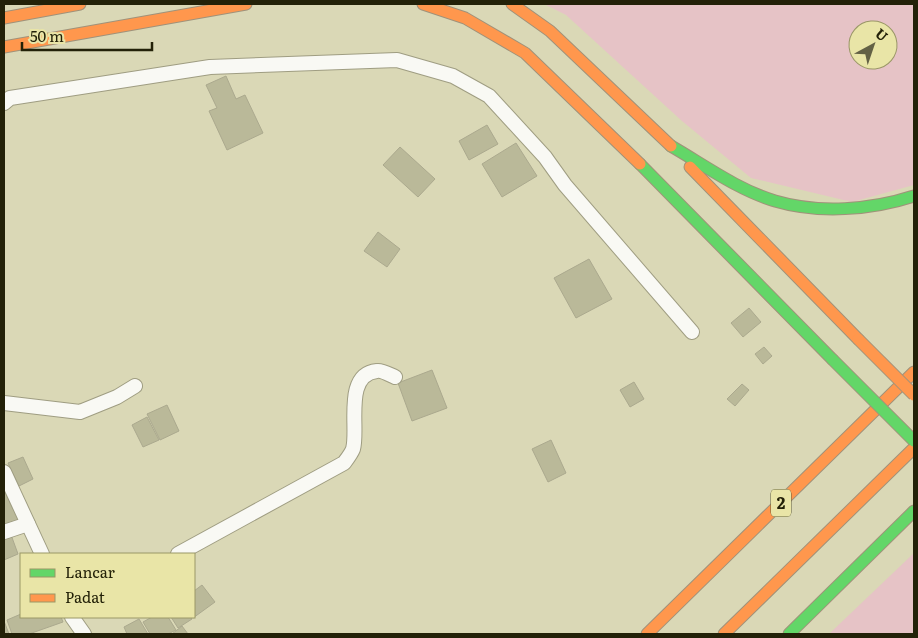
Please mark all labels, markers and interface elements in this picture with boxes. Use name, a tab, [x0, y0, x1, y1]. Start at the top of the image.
scale bar	[22, 20, 152, 52]
north arrow	[848, 20, 898, 70]
text: U	[871, 23, 893, 45]
text: 50 m	[30, 24, 64, 47]
road number: 2	[771, 489, 791, 516]
legend	[20, 553, 195, 618]
text: Lancar	[65, 560, 115, 583]
text: Padat	[65, 585, 105, 608]

